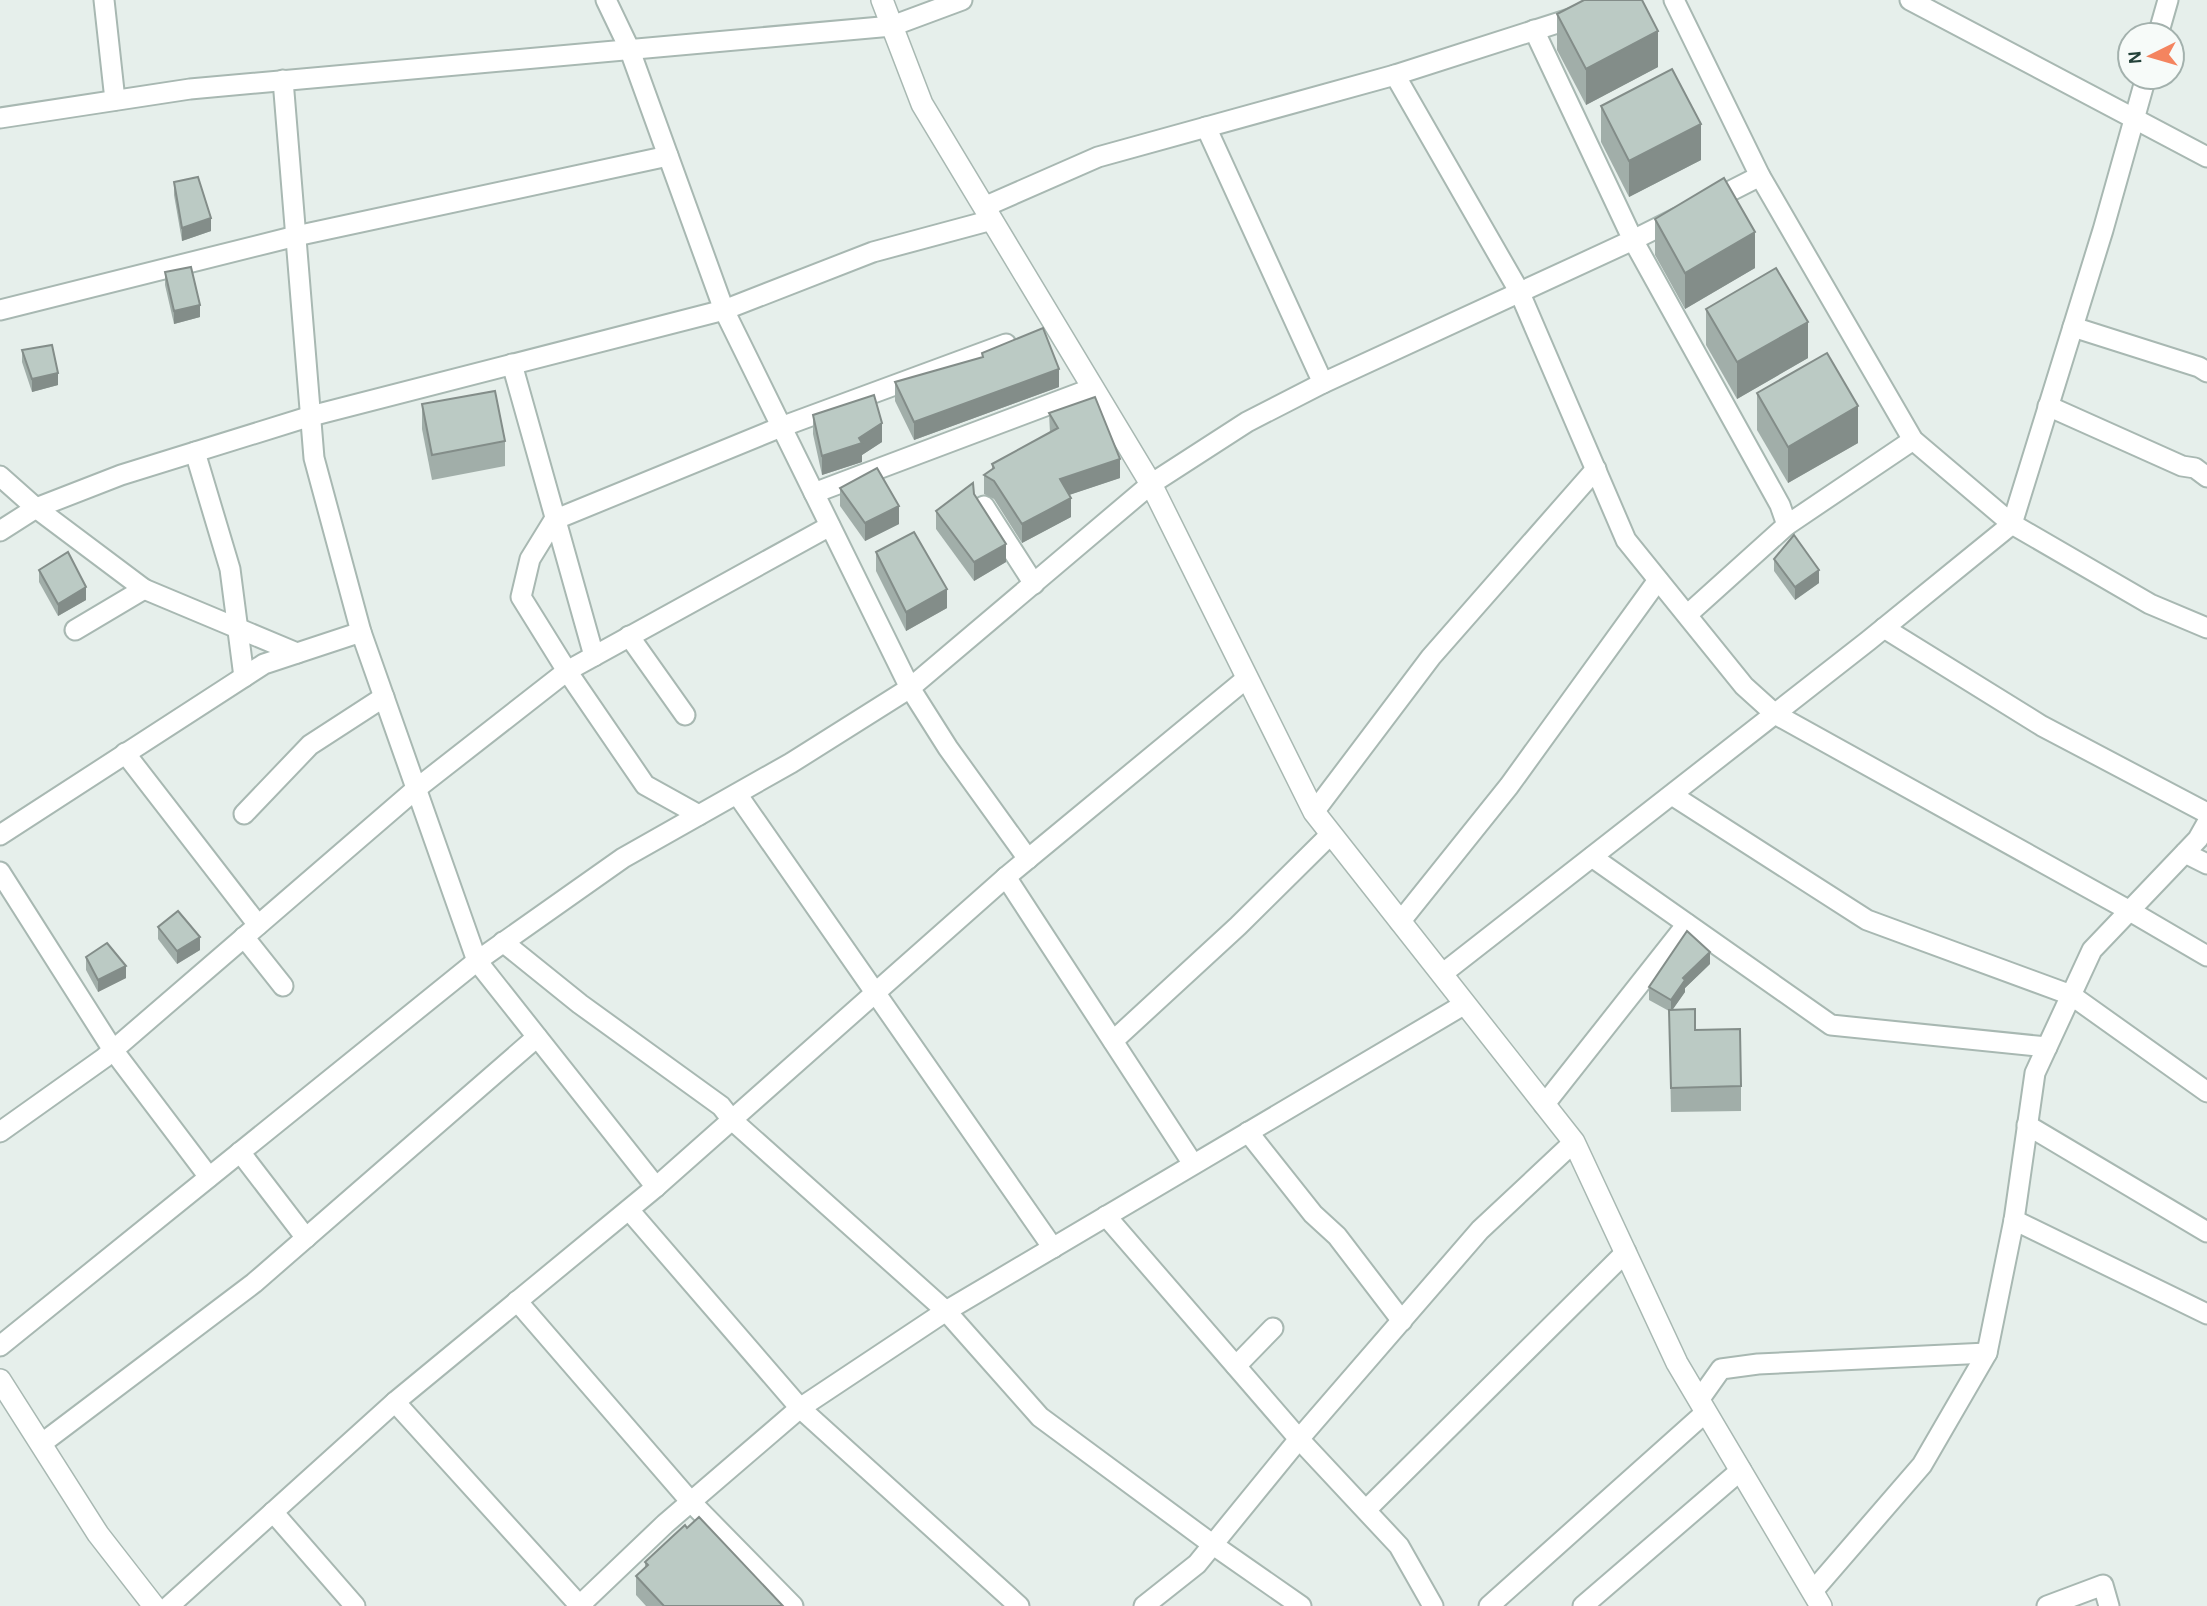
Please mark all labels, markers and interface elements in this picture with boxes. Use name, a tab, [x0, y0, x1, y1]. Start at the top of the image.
north arrow	[2116, 21, 2186, 91]
text: N	[2126, 50, 2146, 65]

